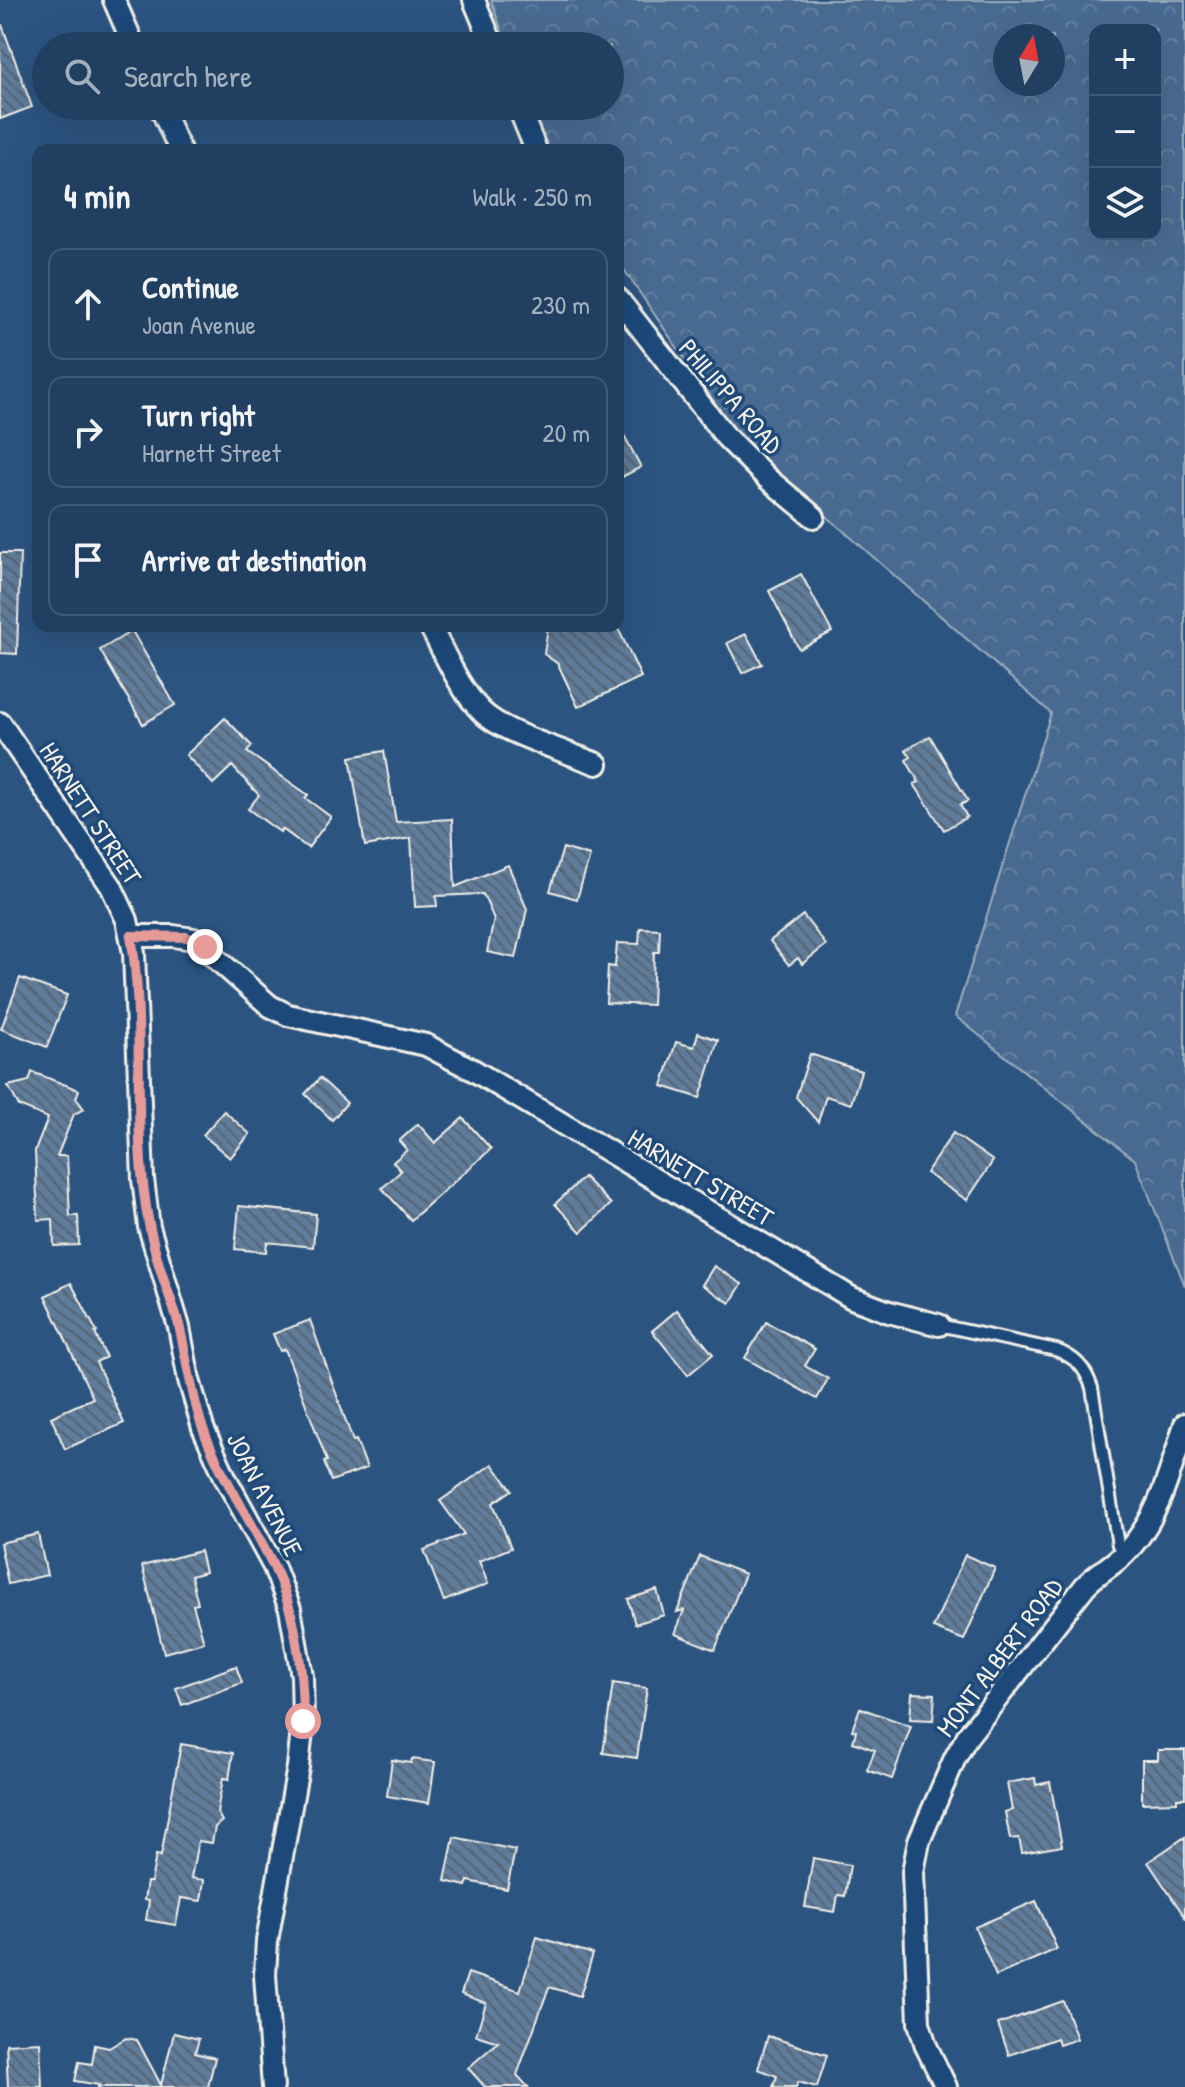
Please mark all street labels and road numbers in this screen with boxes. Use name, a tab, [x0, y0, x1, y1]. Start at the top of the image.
street label: PHILIPPA ROAD	[671, 331, 791, 461]
street label: HARNETT STREET	[32, 735, 151, 892]
street label: HARNETT STREET	[622, 1120, 781, 1234]
street label: JOAN AVENUE	[219, 1426, 311, 1563]
street label: MONT ALBERT ROAD	[928, 1570, 1071, 1743]

